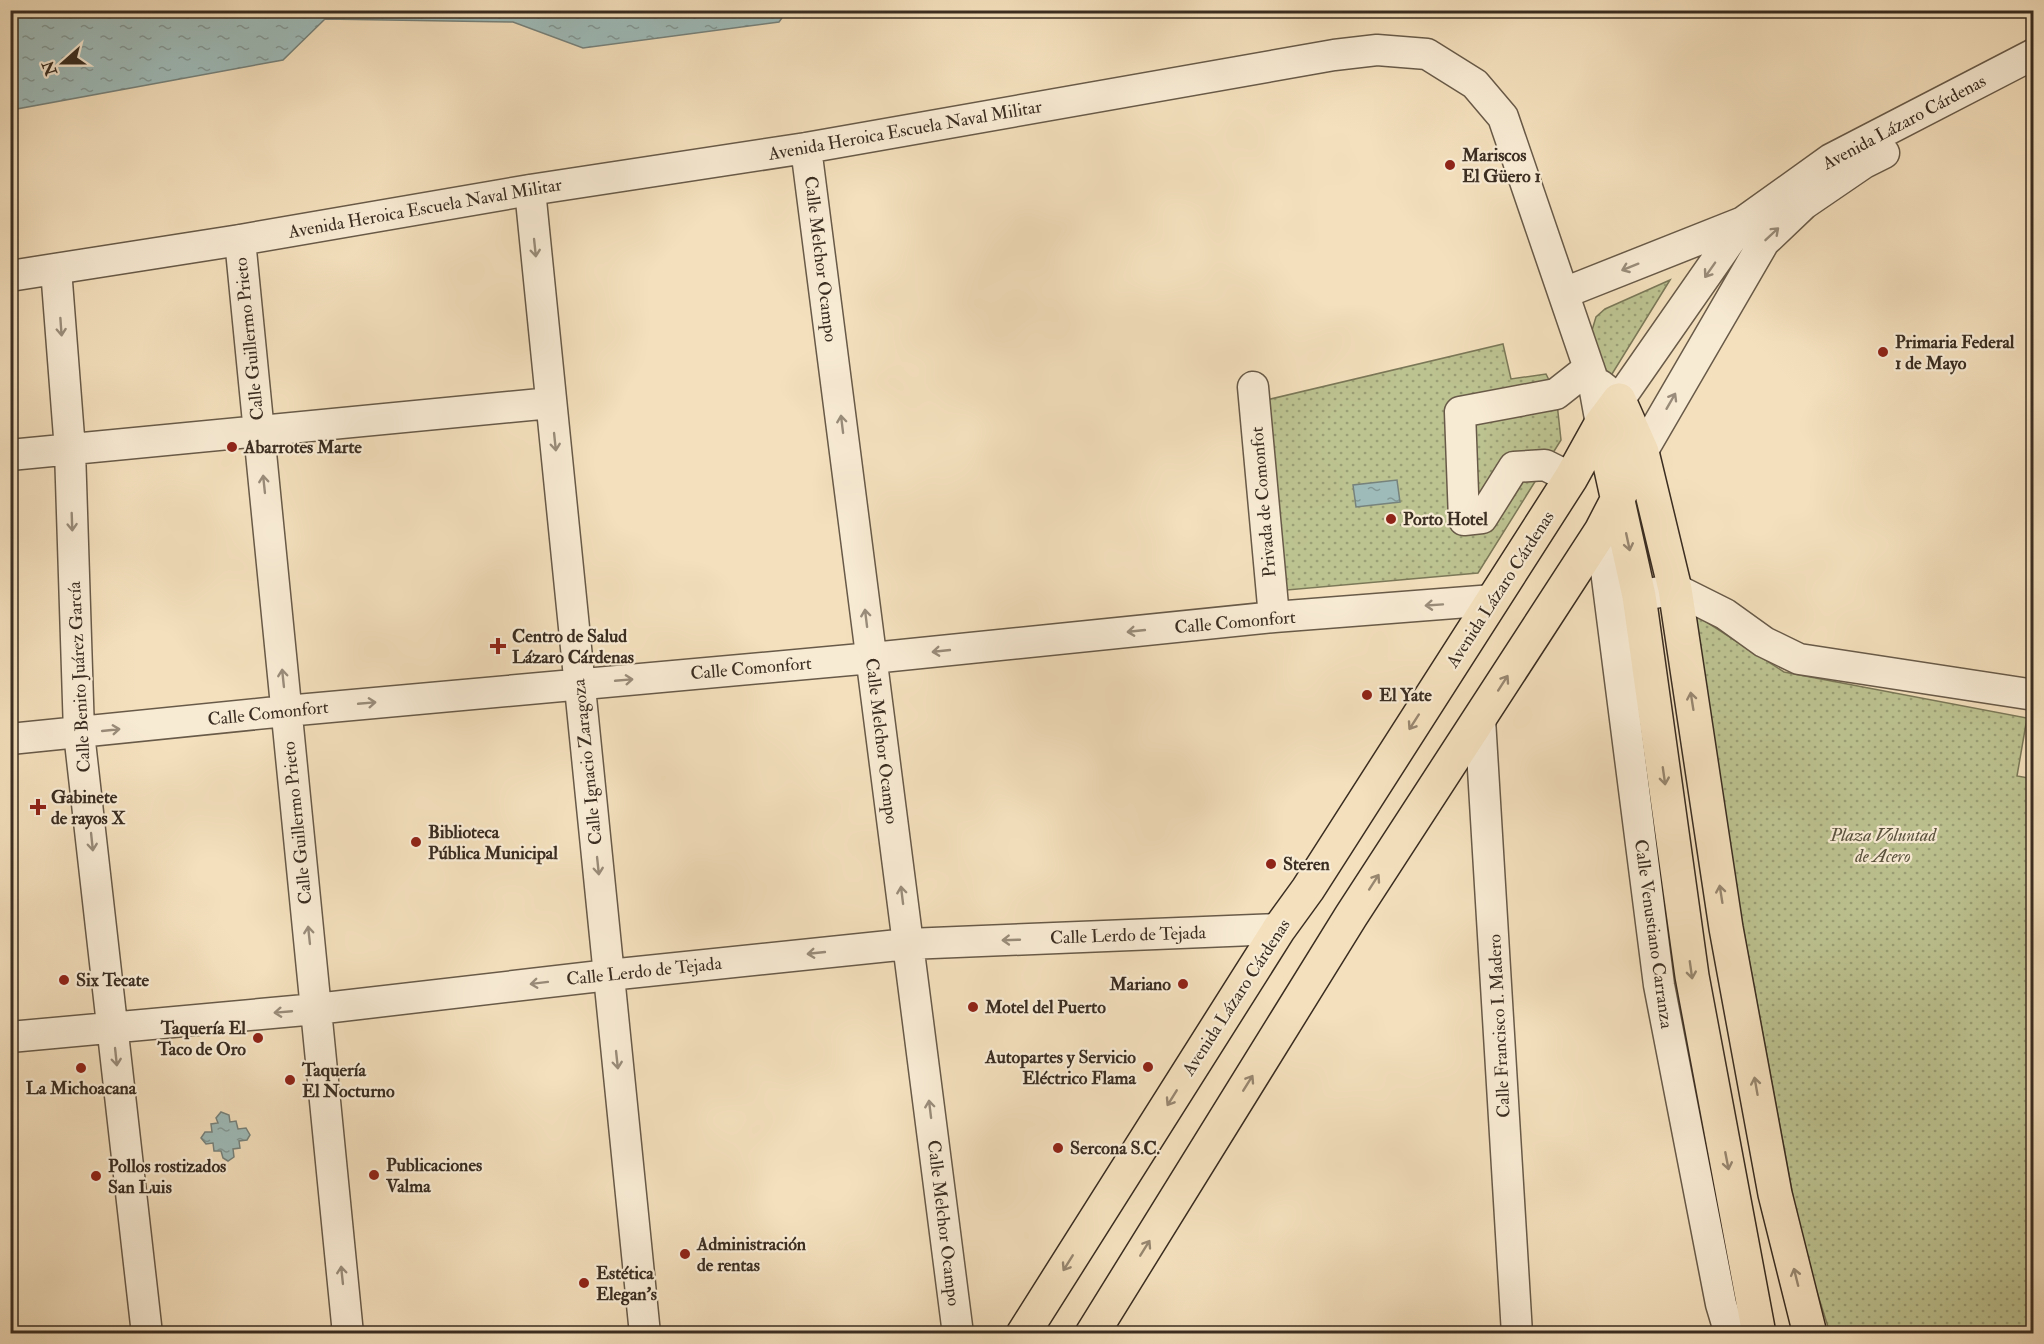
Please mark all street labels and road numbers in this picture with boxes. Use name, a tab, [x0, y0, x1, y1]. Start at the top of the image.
street label: Avenida Lázaro Cárdenas	[1818, 70, 1990, 176]
street label: Avenida Heroica Escuela Naval Militar	[766, 95, 1044, 166]
street label: Avenida Heroica Escuela Naval Militar	[286, 173, 564, 244]
street label: Calle Melchor Ocampo	[799, 175, 842, 344]
street label: Calle Guillermo Prieto	[229, 256, 269, 422]
street label: Privada de Comonfot	[1245, 426, 1282, 578]
street label: Avenida Lázaro Cárdenas	[1441, 507, 1560, 673]
street label: Calle Benito Juárez García	[63, 580, 96, 773]
street label: Calle Comonfort	[1173, 606, 1297, 639]
street label: Calle Comonfort	[689, 652, 813, 685]
street label: Calle Melchor Ocampo	[860, 657, 903, 826]
street label: Calle Ignacio Zaragoza	[567, 677, 608, 846]
street label: Calle Comonfort	[206, 696, 330, 731]
street label: Calle Guillermo Prieto	[277, 740, 317, 906]
street label: Calle Venustiano Carranza	[1629, 838, 1678, 1031]
street label: Avenida Lázaro Cárdenas	[1177, 915, 1296, 1081]
street label: Calle Lerdo de Tejada	[1050, 921, 1207, 950]
street label: Calle Francisco I. Madero	[1483, 933, 1516, 1118]
street label: Calle Lerdo de Tejada	[565, 952, 723, 991]
street label: Calle Melchor Ocampo	[922, 1139, 965, 1308]

